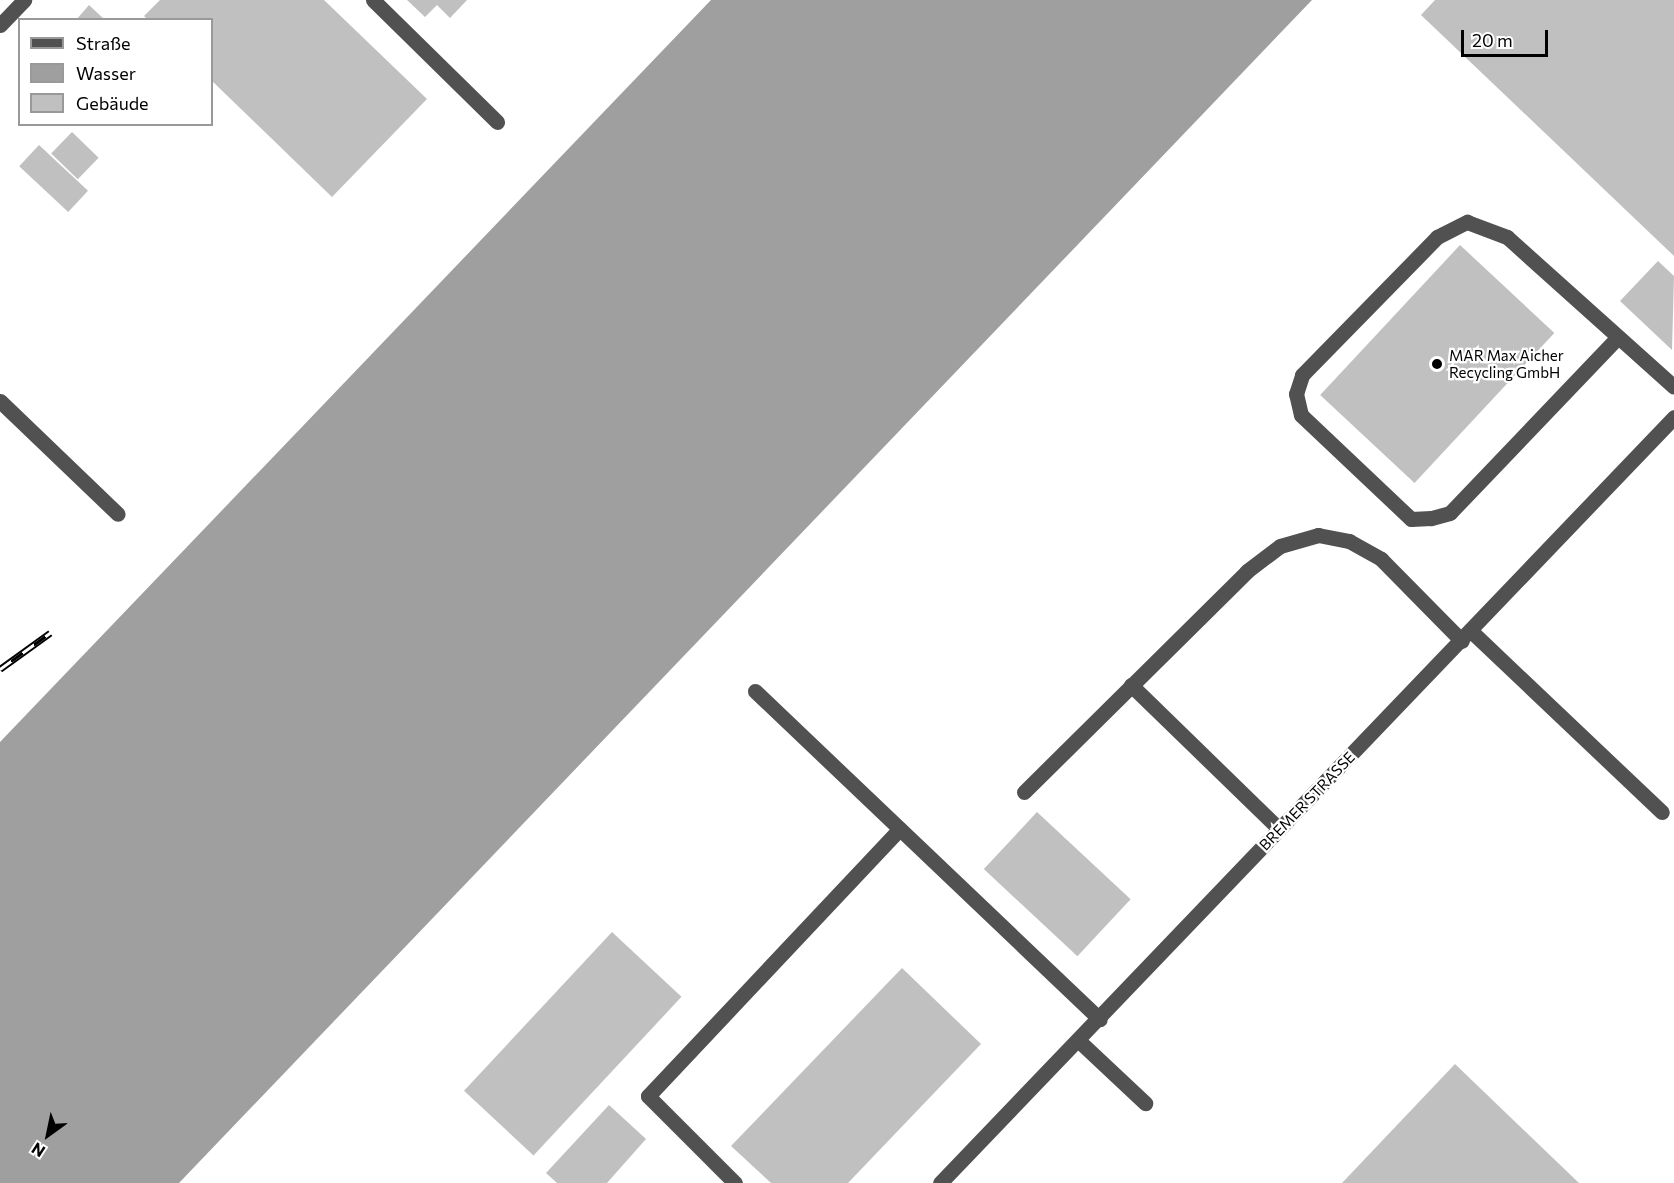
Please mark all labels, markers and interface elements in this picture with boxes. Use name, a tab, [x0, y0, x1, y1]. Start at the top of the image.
legend	[18, 18, 213, 126]
scale bar	[1464, 18, 1551, 56]
text: 20 m	[1472, 29, 1513, 51]
text: Straße	[76, 32, 131, 54]
text: Wasser	[76, 62, 136, 84]
text: Gebäude	[76, 92, 149, 114]
place label: MAR Max Aicher Recycling GmbH	[1449, 346, 1564, 381]
marker: MAR Max Aicher Recycling GmbH	[1430, 357, 1444, 371]
street label: BREMER STRASSE	[1255, 748, 1359, 854]
north arrow	[18, 1105, 78, 1165]
text: N	[28, 1139, 48, 1162]

